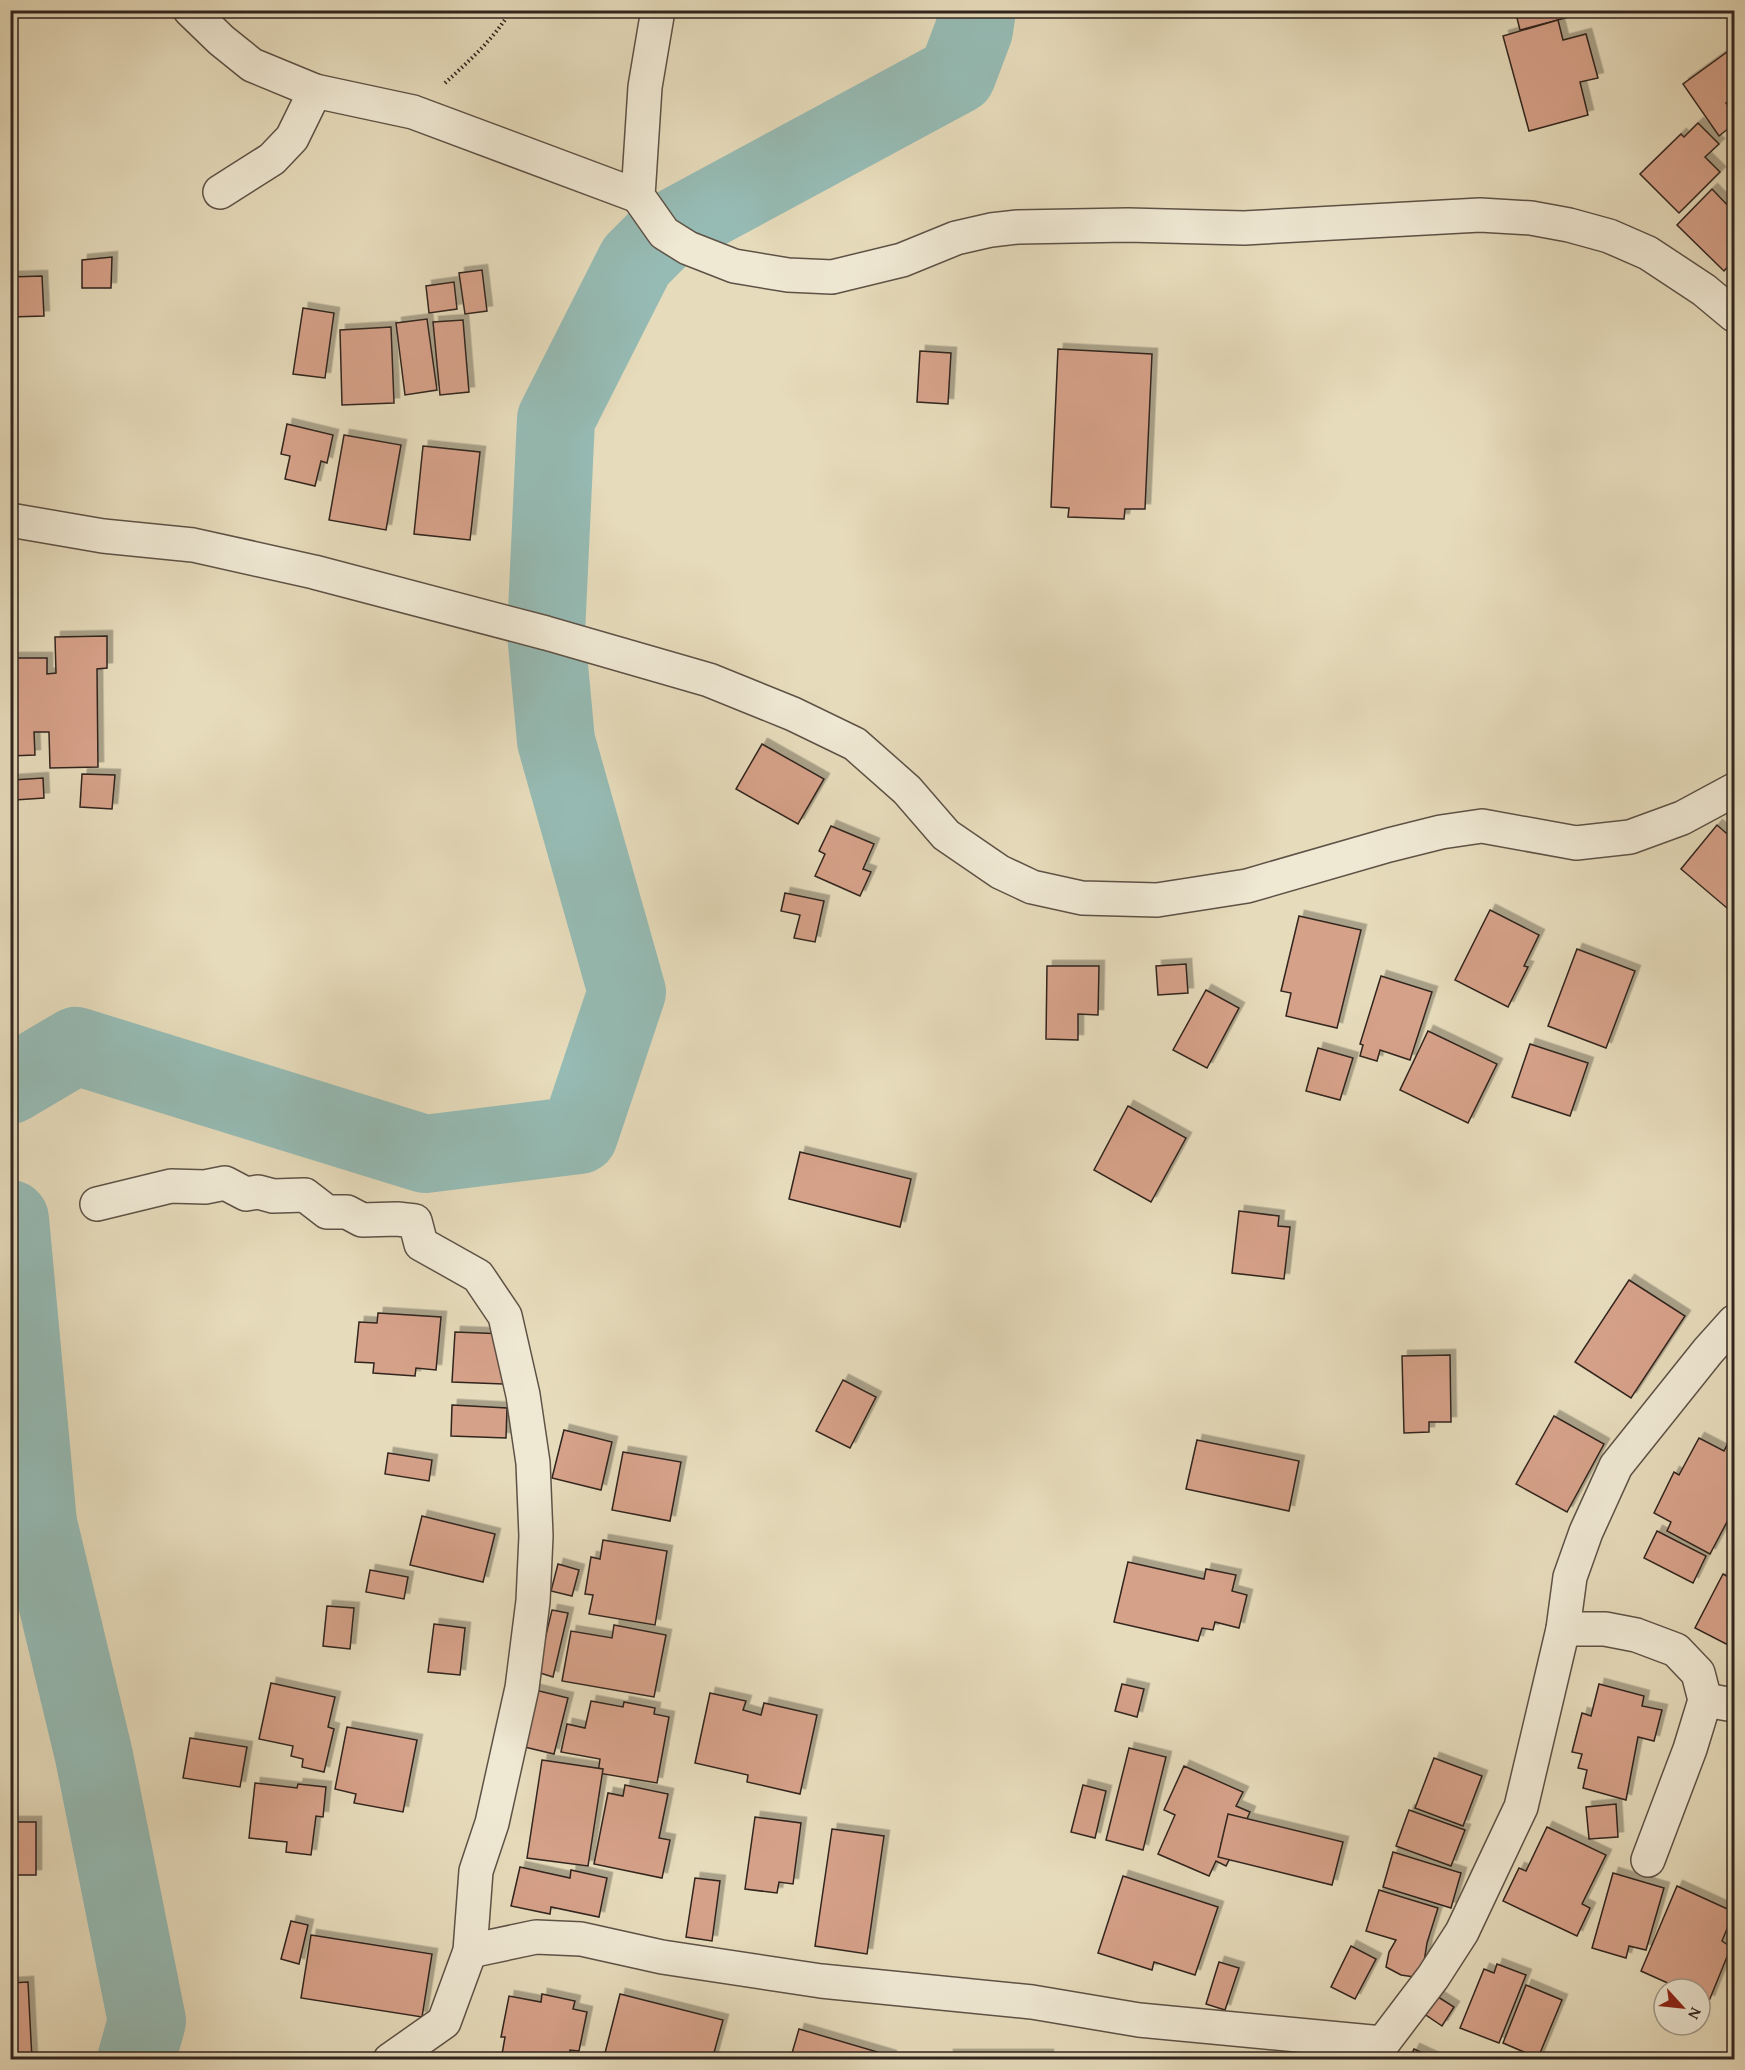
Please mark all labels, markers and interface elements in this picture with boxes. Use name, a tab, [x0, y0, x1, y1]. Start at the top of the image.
north arrow	[1652, 1977, 1712, 2037]
text: N	[1682, 2004, 1708, 2024]

